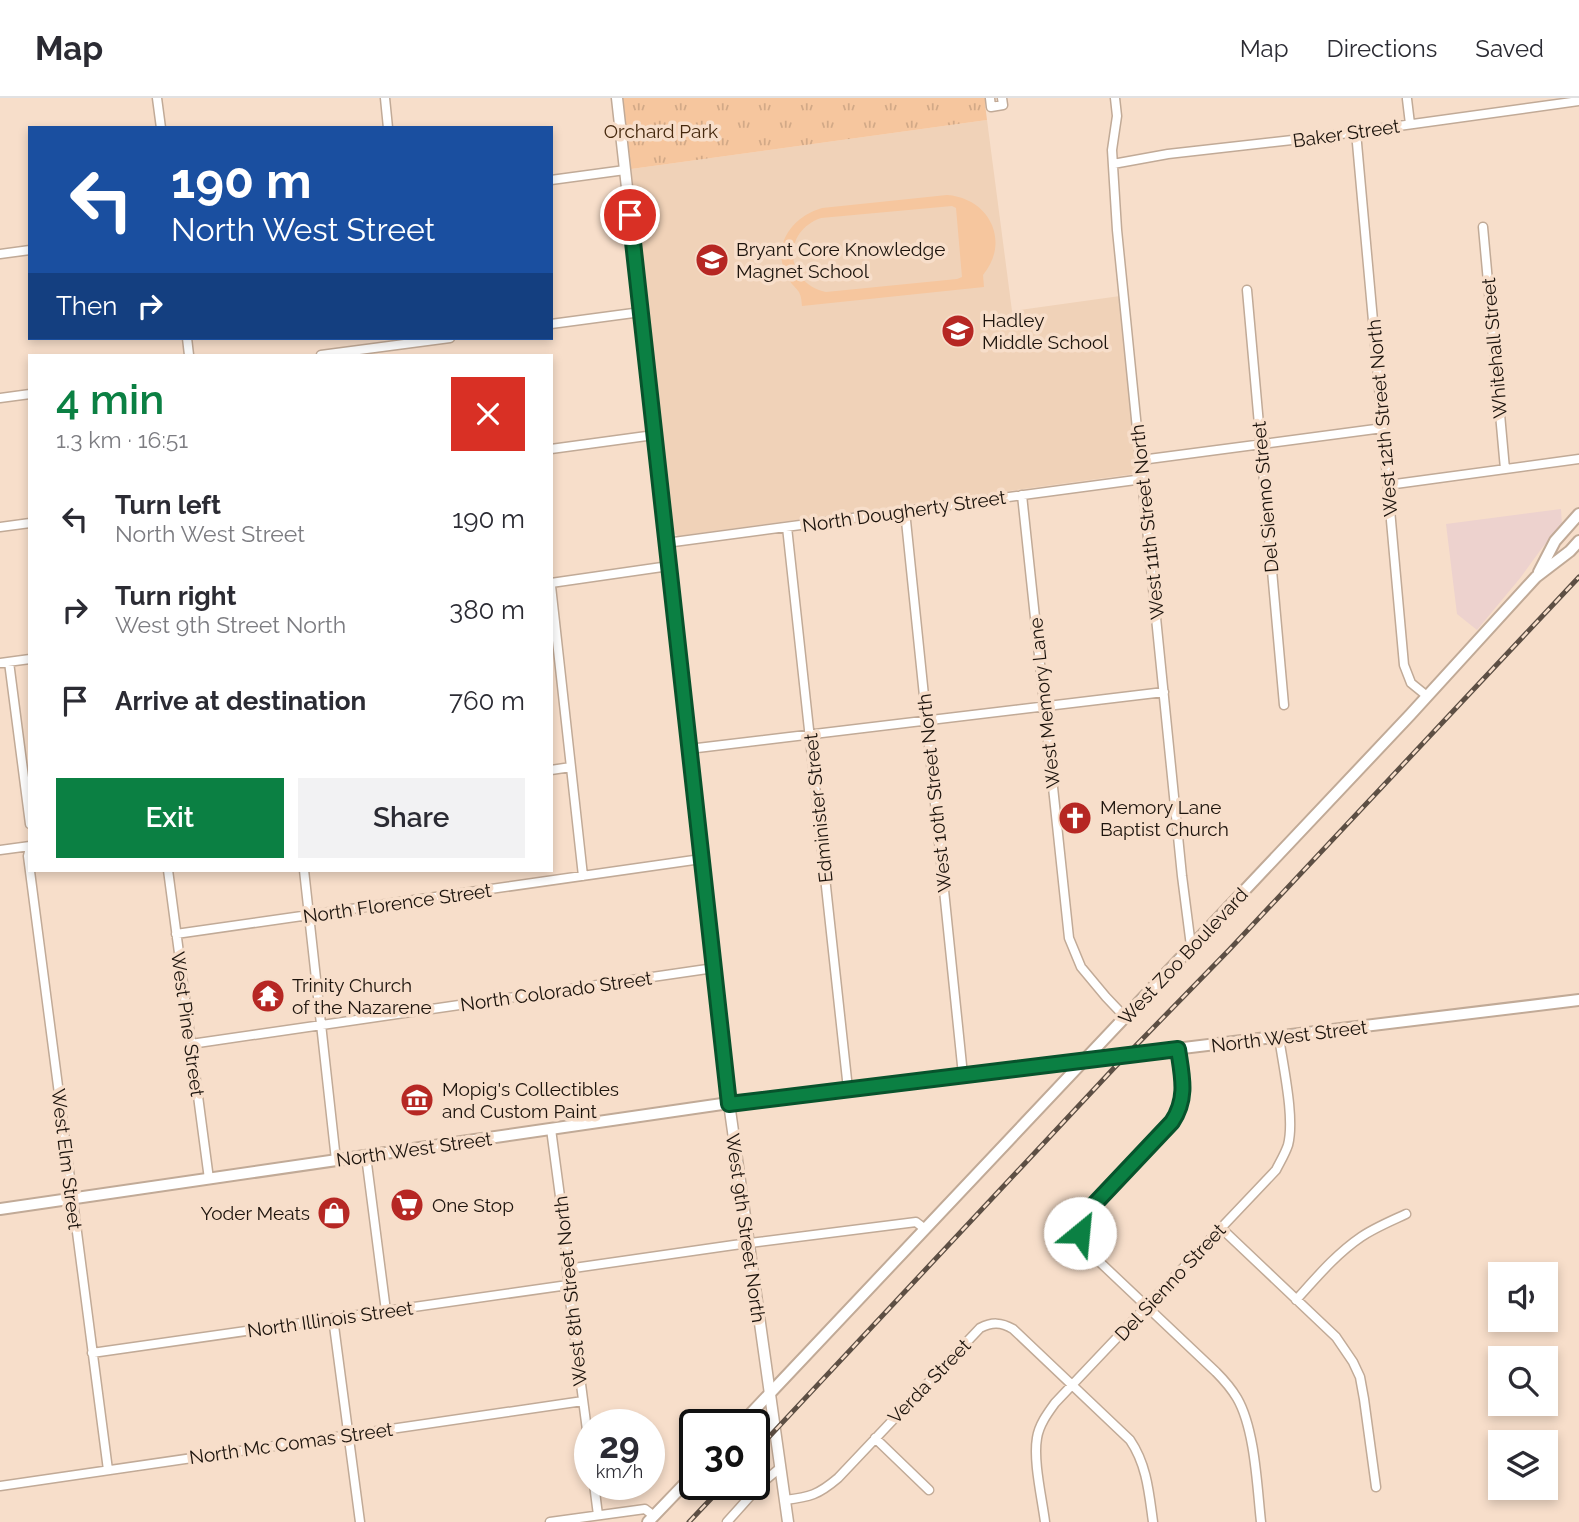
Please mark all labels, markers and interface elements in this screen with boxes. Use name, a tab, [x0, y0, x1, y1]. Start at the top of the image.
text: Map	[35, 29, 103, 68]
text: Map	[1240, 34, 1289, 63]
text: Directions	[1327, 34, 1437, 63]
text: Saved	[1475, 34, 1544, 63]
street label: Baker Street	[1291, 115, 1401, 151]
park label: Orchard Park	[604, 120, 718, 142]
text: 190 m	[171, 152, 312, 209]
icon: left	[56, 154, 147, 245]
pin	[600, 185, 660, 245]
icon: arrive	[611, 196, 649, 234]
text: North West Street	[171, 211, 435, 248]
place label: Bryant Core Knowledge Magnet School	[736, 238, 945, 282]
school or university icon: Bryant Core Knowledge Magnet School	[693, 241, 731, 279]
street label: Whitehall Street	[1477, 276, 1511, 419]
icon: right	[131, 287, 169, 325]
text: Then	[56, 291, 117, 321]
place label: Hadley Middle School	[982, 309, 1109, 353]
school or university icon: Hadley Middle School	[939, 312, 977, 350]
street label: West 12th Street North	[1362, 318, 1402, 518]
text: 4 min	[56, 375, 164, 424]
button: close	[451, 377, 525, 451]
street label: Del Sienno Street	[1247, 420, 1283, 574]
street label: West 11th Street North	[1126, 423, 1168, 621]
text: 1.3 km · 16:51	[56, 426, 188, 453]
street label: North Dougherty Street	[801, 486, 1008, 536]
text: Turn left	[115, 490, 221, 520]
icon: left	[56, 500, 94, 538]
text: 190 m	[452, 504, 525, 534]
text: North West Street	[115, 520, 305, 547]
text: Turn right	[115, 581, 236, 611]
icon: right	[56, 591, 94, 629]
text: 380 m	[449, 595, 525, 625]
text: West 9th Street North	[115, 611, 346, 638]
street label: West Memory Lane	[1024, 617, 1064, 789]
icon: arrive	[56, 682, 94, 720]
text: Arrive at destination	[115, 686, 366, 716]
text: 760 m	[449, 686, 525, 716]
street label: West 10th Street North	[913, 693, 955, 893]
street label: Edminister Street	[799, 732, 837, 884]
button: Exit	[56, 778, 284, 858]
button: Share	[298, 778, 525, 858]
place label: Memory Lane Baptist Church	[1100, 796, 1229, 840]
church icon: Memory Lane Baptist Church	[1056, 799, 1094, 837]
street label: North Florence Street	[301, 879, 493, 927]
street label: West Zoo Boulevard	[1114, 883, 1252, 1029]
street label: West Pine Street	[167, 950, 209, 1098]
street label: North Colorado Street	[459, 967, 654, 1015]
place label: Trinity Church of the Nazarene	[292, 974, 432, 1018]
temple icon: Trinity Church of the Nazarene	[249, 977, 287, 1015]
street label: North West Street	[1210, 1015, 1369, 1056]
place label: Mopig's Collectibles and Custom Paint	[442, 1078, 619, 1122]
museum icon: Mopig's Collectibles and Custom Paint	[398, 1081, 436, 1119]
street label: West Elm Street	[47, 1087, 87, 1231]
street label: North West Street	[335, 1127, 494, 1171]
street label: West 9th Street North	[722, 1132, 770, 1324]
supermarket icon: One Stop	[388, 1186, 426, 1224]
shop icon: Yoder Meats	[315, 1194, 353, 1232]
place label: One Stop	[432, 1194, 514, 1216]
street label: West 8th Street North	[549, 1195, 591, 1387]
position arrow	[1043, 1196, 1117, 1270]
place label: Yoder Meats	[201, 1202, 310, 1224]
street label: Del Sienno Street	[1110, 1218, 1230, 1345]
map controls	[1488, 1262, 1558, 1500]
button: sound	[1488, 1262, 1558, 1332]
street label: North Illinois Street	[246, 1296, 415, 1342]
street label: Verda Street	[883, 1334, 975, 1428]
button: search	[1488, 1346, 1558, 1416]
speed limit sign: 30	[679, 1409, 770, 1500]
street label: North Mc Comas Street	[188, 1418, 395, 1468]
text: 29	[599, 1425, 640, 1466]
button: layers	[1488, 1430, 1558, 1500]
text: km/h	[596, 1461, 643, 1482]

